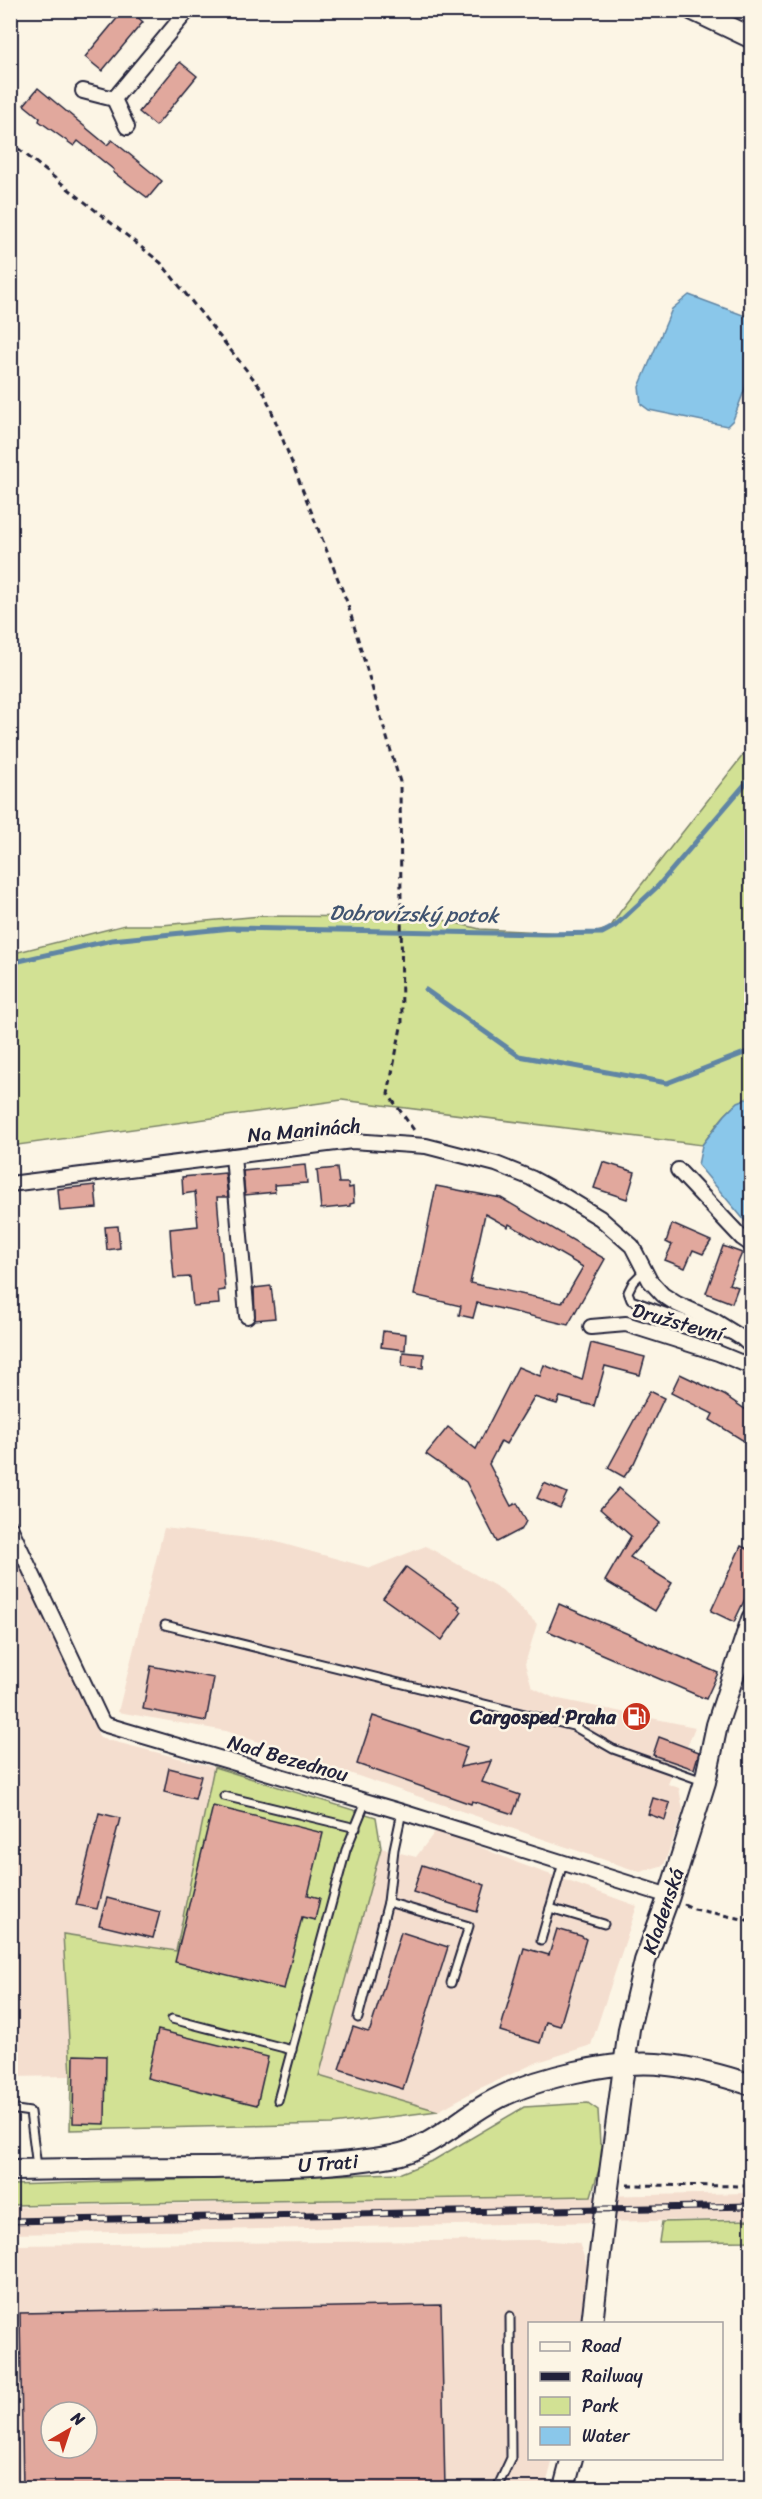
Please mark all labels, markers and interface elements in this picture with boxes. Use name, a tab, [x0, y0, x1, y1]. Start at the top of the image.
water label: Dobrovízský potok	[329, 894, 501, 935]
street label: Na Maninách	[246, 1108, 362, 1153]
street label: Družstevní	[628, 1293, 730, 1353]
place label: Cargosped Praha	[469, 1700, 617, 1735]
fuel station icon: Cargosped Praha	[621, 1701, 653, 1733]
street label: Nad Bezednou	[223, 1725, 353, 1792]
street label: Kladenská	[632, 1863, 695, 1959]
street label: U Trati	[297, 2144, 361, 2183]
legend	[528, 2322, 723, 2460]
text: Road	[582, 2330, 622, 2362]
text: Railway	[582, 2360, 644, 2392]
text: Park	[582, 2390, 619, 2422]
north arrow	[39, 2400, 99, 2460]
text: N	[64, 2403, 92, 2434]
text: Water	[582, 2420, 631, 2452]

